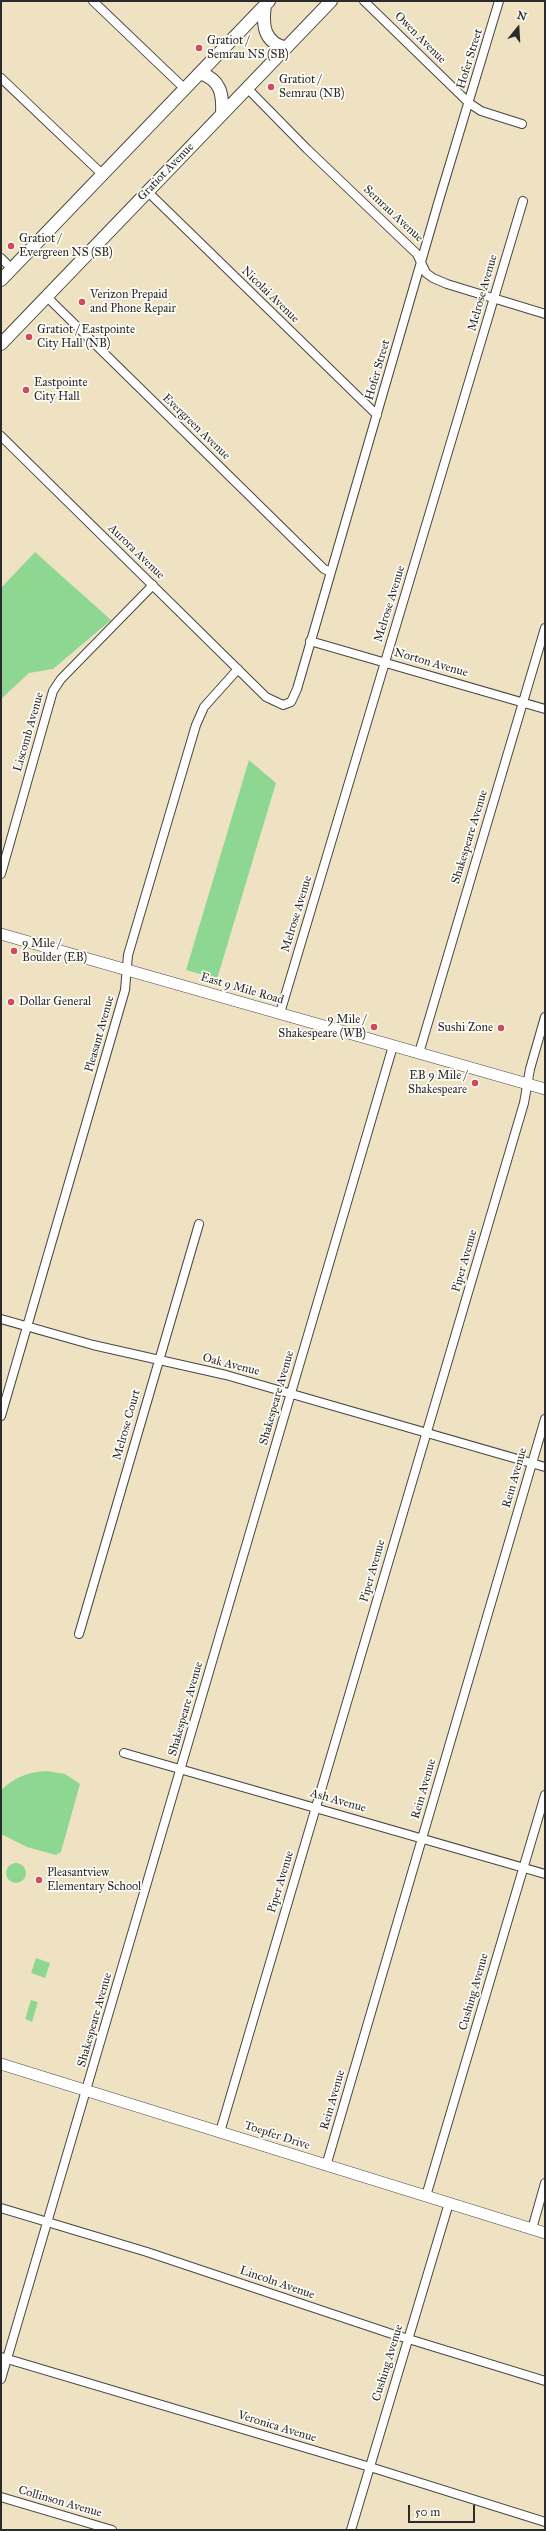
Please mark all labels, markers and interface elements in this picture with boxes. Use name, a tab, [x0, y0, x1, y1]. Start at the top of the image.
north arrow	[498, 8, 538, 48]
text: N	[515, 8, 528, 24]
street label: Owen Avenue	[391, 9, 449, 67]
street label: Hofer Street	[454, 27, 486, 91]
place label: Gratiot / Semrau NS (SB)	[207, 34, 289, 62]
marker: Gratiot / Semrau NS (SB)	[194, 43, 204, 53]
place label: Gratiot / Semrau (NB)	[279, 73, 344, 101]
marker: Gratiot / Semrau (NB)	[266, 82, 276, 92]
street label: Gratiot Avenue	[135, 140, 197, 204]
street label: Semrau Avenue	[360, 183, 426, 245]
place label: Gratiot / Evergreen NS (SB)	[19, 232, 113, 260]
marker: Gratiot / Evergreen NS (SB)	[6, 241, 16, 251]
street label: Melrose Avenue	[465, 253, 501, 333]
street label: Nicolai Avenue	[238, 264, 302, 326]
place label: Verizon Prepaid and Phone Repair	[90, 288, 176, 316]
marker: Verizon Prepaid and Phone Repair	[77, 297, 87, 307]
place label: Gratiot / Eastpointe City Hall (NB)	[37, 323, 135, 351]
marker: Gratiot / Eastpointe City Hall (NB)	[24, 332, 34, 342]
street label: Hofer Street	[363, 338, 393, 402]
place label: Eastpointe City Hall	[34, 376, 87, 404]
marker: Eastpointe City Hall	[21, 385, 31, 395]
street label: Evergreen Avenue	[159, 391, 233, 463]
street label: Aurora Avenue	[105, 521, 167, 583]
street label: Melrose Avenue	[372, 564, 408, 644]
street label: Norton Avenue	[392, 646, 470, 680]
street label: Liscomb Avenue	[11, 691, 47, 773]
street label: Shakespeare Avenue	[449, 788, 491, 886]
street label: Melrose Avenue	[279, 874, 315, 954]
place label: 9 Mile / Boulder (EB)	[22, 937, 87, 965]
marker: 9 Mile / Boulder (EB)	[9, 946, 19, 956]
street label: East 9 Mile Road	[199, 970, 285, 1008]
street label: Pleasant Avenue	[82, 994, 118, 1074]
place label: Dollar General	[19, 995, 91, 1009]
marker: Dollar General	[6, 997, 16, 1007]
place label: 9 Mile / Shakespeare (WB)	[278, 1013, 366, 1041]
place label: Sushi Zone	[438, 1021, 493, 1035]
marker: 9 Mile / Shakespeare (WB)	[369, 1022, 379, 1032]
marker: Sushi Zone	[496, 1023, 506, 1033]
place label: EB 9 Mile / Shakespeare	[408, 1069, 467, 1097]
marker: EB 9 Mile / Shakespeare	[470, 1078, 480, 1088]
street label: Piper Avenue	[449, 1228, 481, 1294]
street label: Shakespeare Avenue	[257, 1349, 297, 1447]
street label: Oak Avenue	[201, 1351, 261, 1379]
street label: Melrose Court	[110, 1388, 144, 1462]
street label: Rein Avenue	[500, 1446, 530, 1510]
street label: Piper Avenue	[357, 1538, 389, 1604]
street label: Shakespeare Avenue	[166, 1660, 206, 1758]
street label: Rein Avenue	[409, 1757, 439, 1821]
street label: Ash Avenue	[308, 1786, 368, 1816]
street label: Piper Avenue	[265, 1849, 297, 1915]
place label: Pleasantview Elementary School	[47, 1866, 141, 1894]
marker: Pleasantview Elementary School	[34, 1875, 44, 1885]
street label: Cushing Avenue	[456, 1952, 492, 2032]
street label: Shakespeare Avenue	[75, 1971, 115, 2069]
street label: Rein Avenue	[318, 2068, 348, 2132]
street label: Toepfer Drive	[242, 2119, 312, 2153]
street label: Lincoln Avenue	[238, 2263, 316, 2303]
street label: Cushing Avenue	[369, 2323, 407, 2403]
street label: Veronica Avenue	[236, 2408, 318, 2446]
street label: Collinson Avenue	[17, 2483, 103, 2521]
scale bar	[410, 2497, 477, 2523]
text: 50 m	[415, 2505, 440, 2519]

